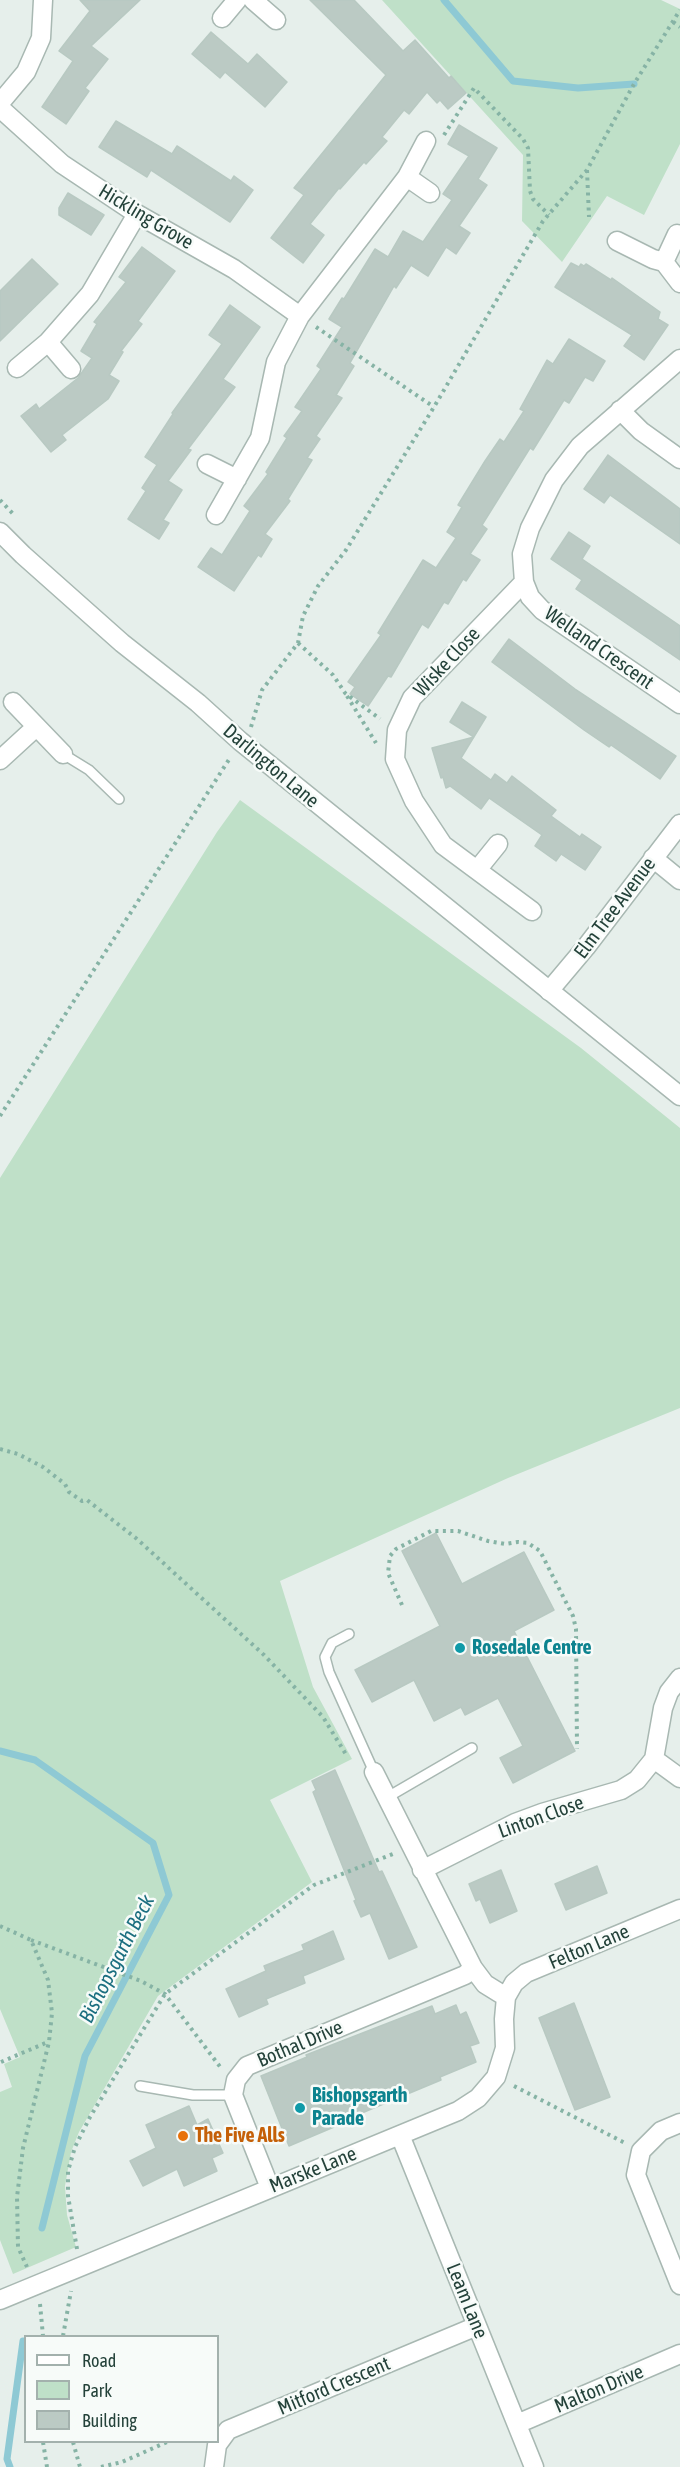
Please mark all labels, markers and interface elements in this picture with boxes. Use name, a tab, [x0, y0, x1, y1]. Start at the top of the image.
street label: Hickling Grove	[94, 179, 198, 255]
street label: Welland Crescent	[540, 602, 658, 694]
street label: Wiske Close	[409, 622, 485, 702]
street label: Darlington Lane	[218, 719, 324, 813]
street label: Elm Tree Avenue	[569, 853, 661, 963]
place label: Rosedale Centre	[472, 1636, 592, 1660]
marker: Rosedale Centre	[453, 1641, 467, 1655]
street label: Linton Close	[495, 1790, 587, 1844]
water label: Bishopsgarth Beck	[74, 1891, 160, 2027]
street label: Felton Lane	[545, 1919, 633, 1975]
street label: Bothal Drive	[254, 2015, 346, 2073]
place label: Bishopsgarth Parade	[312, 2084, 407, 2131]
marker: Bishopsgarth Parade	[293, 2101, 307, 2115]
place label: The Five Alls	[195, 2124, 285, 2148]
marker: The Five Alls	[176, 2129, 190, 2143]
street label: Marske Lane	[266, 2142, 360, 2198]
street label: Leam Lane	[441, 2260, 493, 2342]
legend	[24, 2335, 219, 2443]
text: Road	[82, 2350, 116, 2371]
street label: Mitford Crescent	[274, 2352, 394, 2420]
street label: Malton Drive	[551, 2360, 647, 2418]
text: Park	[82, 2380, 112, 2401]
text: Building	[82, 2410, 137, 2431]

